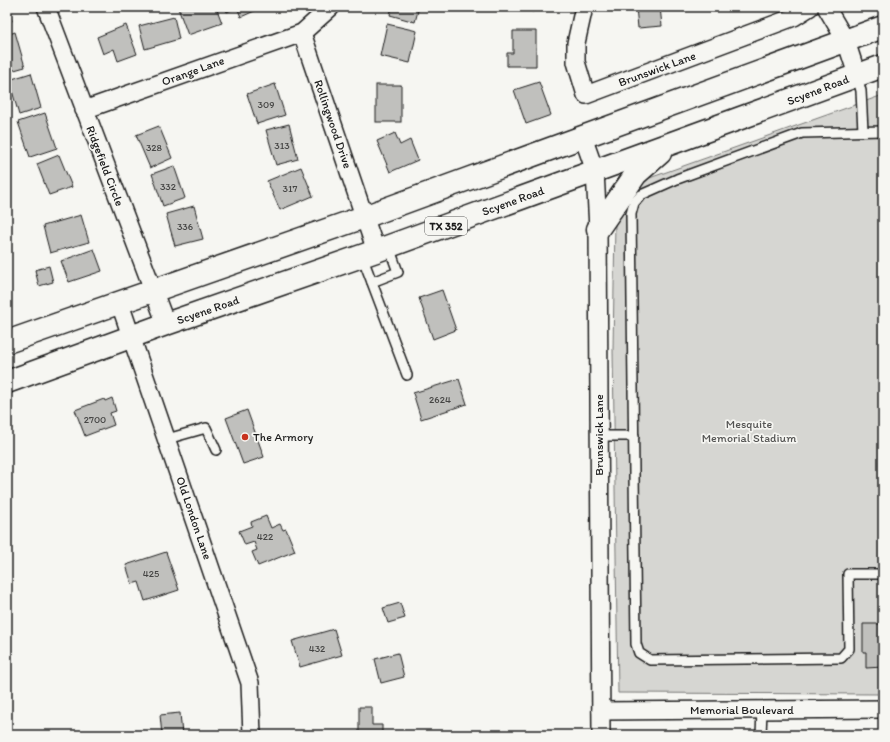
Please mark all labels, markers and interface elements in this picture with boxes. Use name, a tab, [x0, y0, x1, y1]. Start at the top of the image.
street label: Brunswick Lane	[616, 48, 698, 89]
street label: Orange Lane	[160, 53, 226, 89]
street label: Scyene Road	[785, 72, 851, 108]
street label: Rollingwood Drive	[311, 78, 355, 170]
house number: 309	[258, 98, 274, 111]
street label: Ridgefield Circle	[83, 124, 127, 208]
house number: 313	[274, 139, 290, 152]
house number: 328	[146, 141, 163, 154]
house number: 332	[160, 180, 177, 193]
house number: 317	[282, 182, 298, 195]
street label: Scyene Road	[480, 183, 546, 219]
road number: TX 352	[425, 217, 467, 235]
house number: 336	[177, 220, 193, 233]
street label: Scyene Road	[175, 293, 241, 327]
house number: 2624	[429, 393, 451, 406]
street label: Brunswick Lane	[592, 394, 606, 476]
house number: 2700	[84, 413, 106, 426]
park label: Mesquite Memorial Stadium	[702, 417, 796, 445]
place label: The Armory	[253, 430, 314, 444]
marker: The Armory	[240, 432, 250, 442]
street label: Old London Lane	[173, 475, 215, 562]
house number: 422	[257, 530, 274, 543]
house number: 425	[143, 567, 159, 580]
house number: 432	[309, 642, 326, 655]
street label: Memorial Boulevard	[690, 703, 794, 717]

